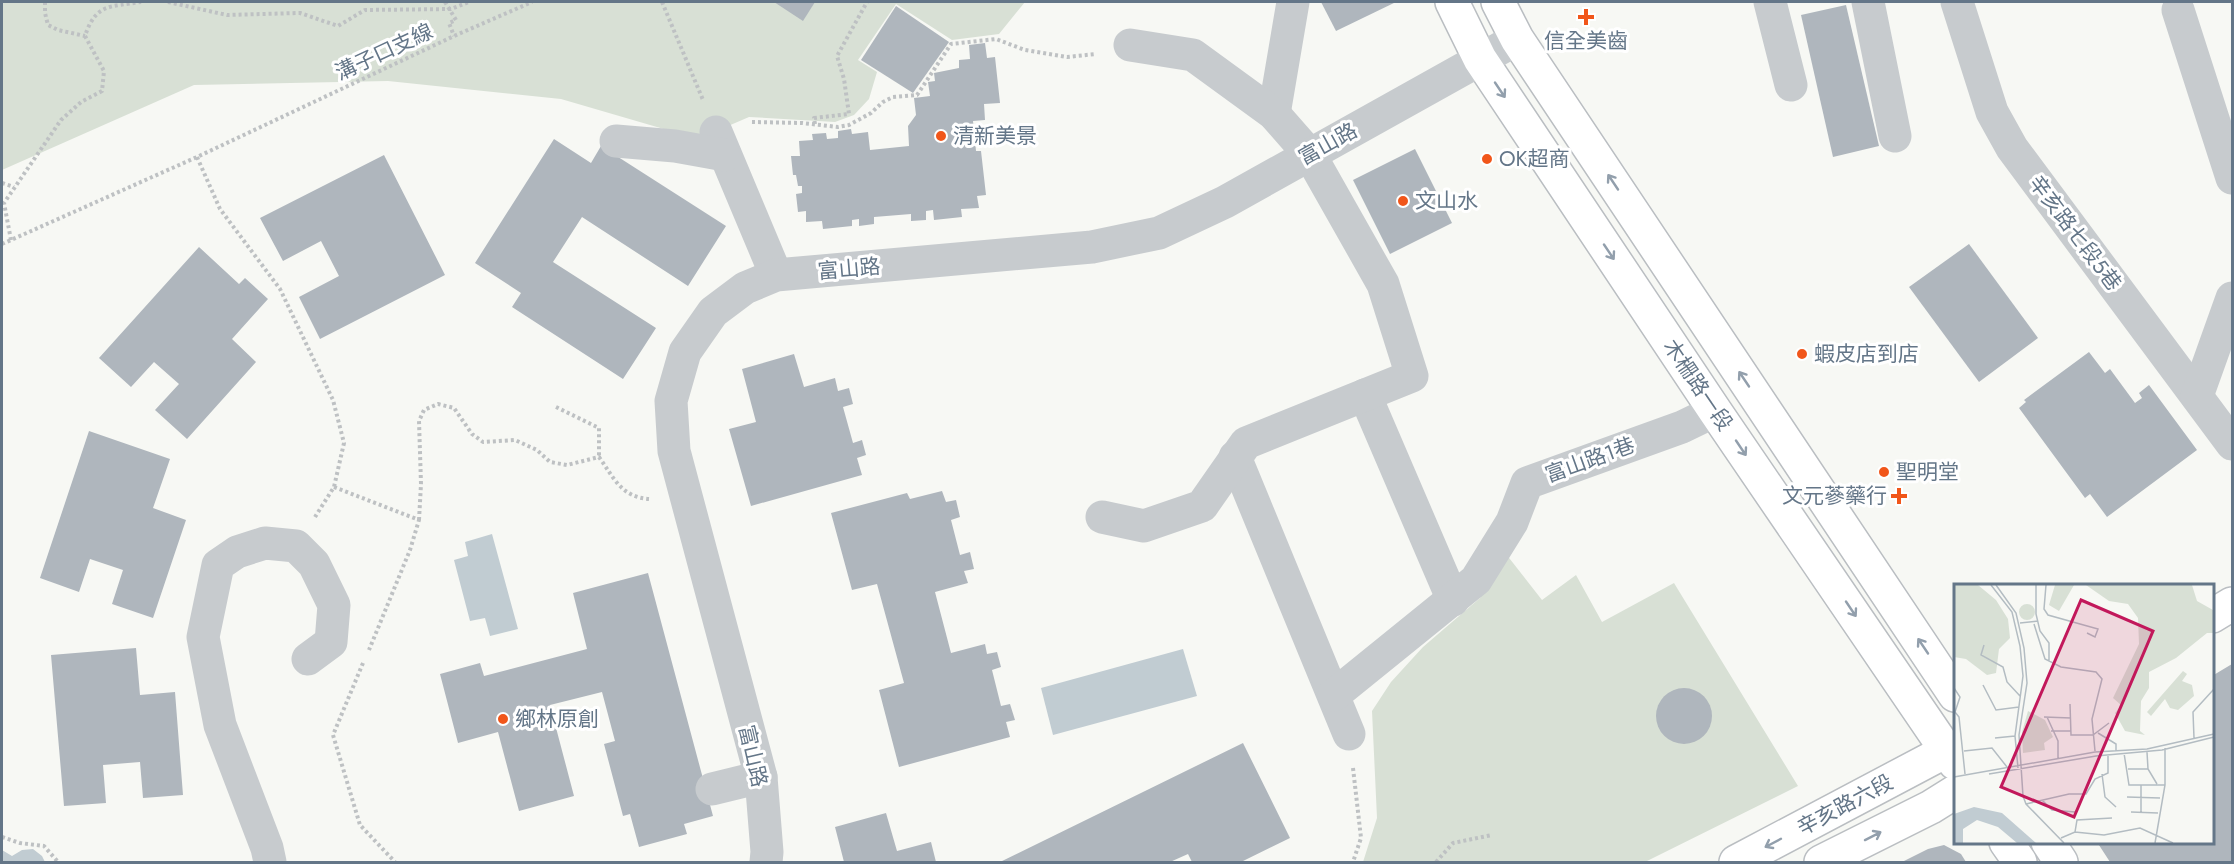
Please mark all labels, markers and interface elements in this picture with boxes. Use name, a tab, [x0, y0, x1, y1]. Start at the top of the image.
marker: 信全美齒	[1577, 8, 1595, 26]
street label: 溝子口支線	[330, 16, 438, 88]
place label: 信全美齒	[1544, 26, 1628, 56]
one-way arrow	[1494, 81, 1506, 97]
street label: 富山路	[1293, 116, 1363, 172]
place label: 清新美景	[953, 121, 1037, 151]
marker: 清新美景	[934, 129, 948, 143]
place label: OK超商	[1499, 144, 1569, 174]
marker: OK超商	[1480, 152, 1494, 166]
street label: 辛亥路七段5巷	[2022, 169, 2128, 297]
one-way arrow	[1606, 174, 1619, 191]
place label: 文山水	[1415, 186, 1478, 216]
marker: 文山水	[1396, 194, 1410, 208]
one-way arrow	[1603, 243, 1615, 259]
street label: 富山路	[816, 251, 882, 287]
street label: 木柵路一段	[1656, 333, 1740, 437]
place label: 蝦皮店到店	[1814, 339, 1919, 369]
marker: 蝦皮店到店	[1795, 347, 1809, 361]
one-way arrow	[1738, 372, 1750, 388]
street label: 富山路1巷	[1541, 430, 1639, 490]
one-way arrow	[1735, 440, 1747, 456]
place label: 聖明堂	[1896, 457, 1959, 487]
marker: 聖明堂	[1877, 465, 1891, 479]
place label: 文元蔘藥行	[1782, 481, 1887, 511]
marker: 文元蔘藥行	[1892, 489, 1906, 503]
inset map	[1954, 584, 2213, 843]
one-way arrow	[1845, 601, 1857, 617]
one-way arrow	[1917, 638, 1929, 655]
place label: 鄉林原創	[515, 704, 599, 734]
marker: 鄉林原創	[496, 712, 510, 726]
street label: 富山路	[731, 722, 775, 790]
street label: 辛亥路六段	[1792, 767, 1898, 843]
one-way arrow	[1864, 830, 1882, 841]
one-way arrow	[1764, 838, 1782, 849]

